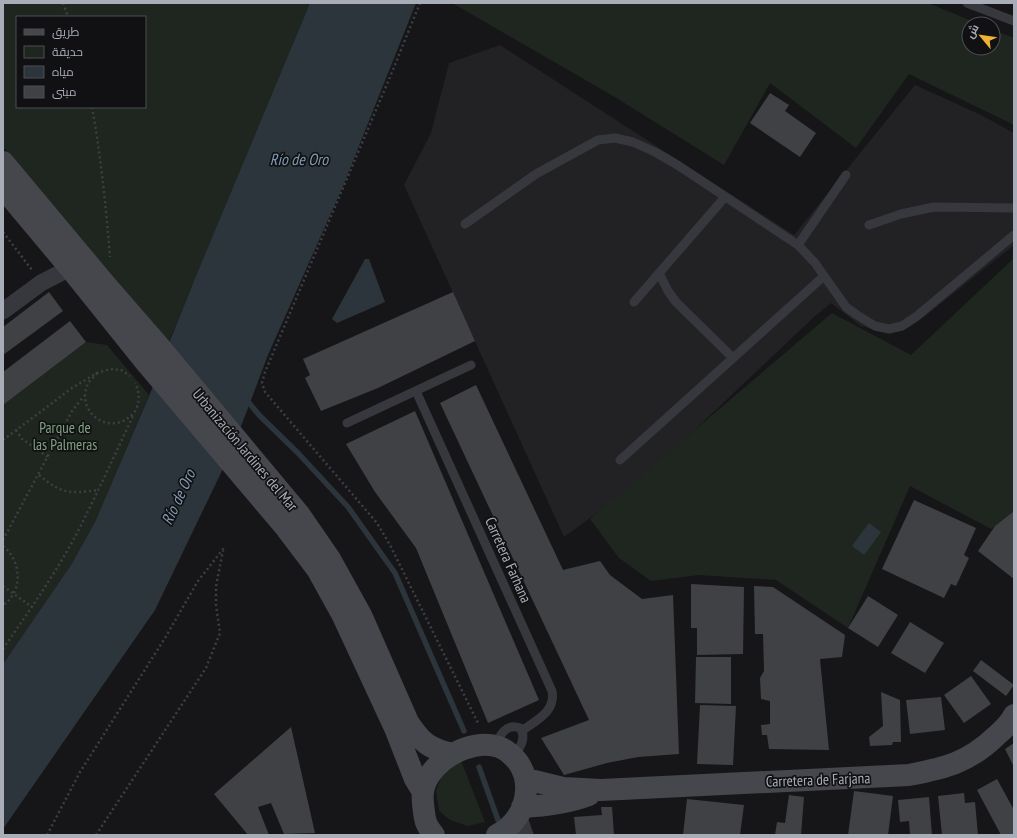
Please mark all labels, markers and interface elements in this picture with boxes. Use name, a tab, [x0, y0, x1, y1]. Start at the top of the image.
legend	[16, 16, 146, 108]
north arrow	[961, 16, 1001, 56]
text: ش	[963, 22, 982, 41]
text: طريق	[52, 24, 80, 39]
text: حديقة	[52, 44, 83, 59]
text: مياه	[52, 64, 74, 79]
text: مبنى	[52, 84, 77, 99]
water label: Río de Oro	[270, 149, 329, 169]
street label: Urbanización Jardines del Mar	[189, 385, 303, 515]
park label: Parque de las Palmeras	[33, 418, 97, 454]
water label: Río de Oro	[157, 465, 200, 528]
street label: Carretera Farhana	[481, 514, 536, 606]
street label: Carretera de Farjana	[765, 768, 871, 791]

